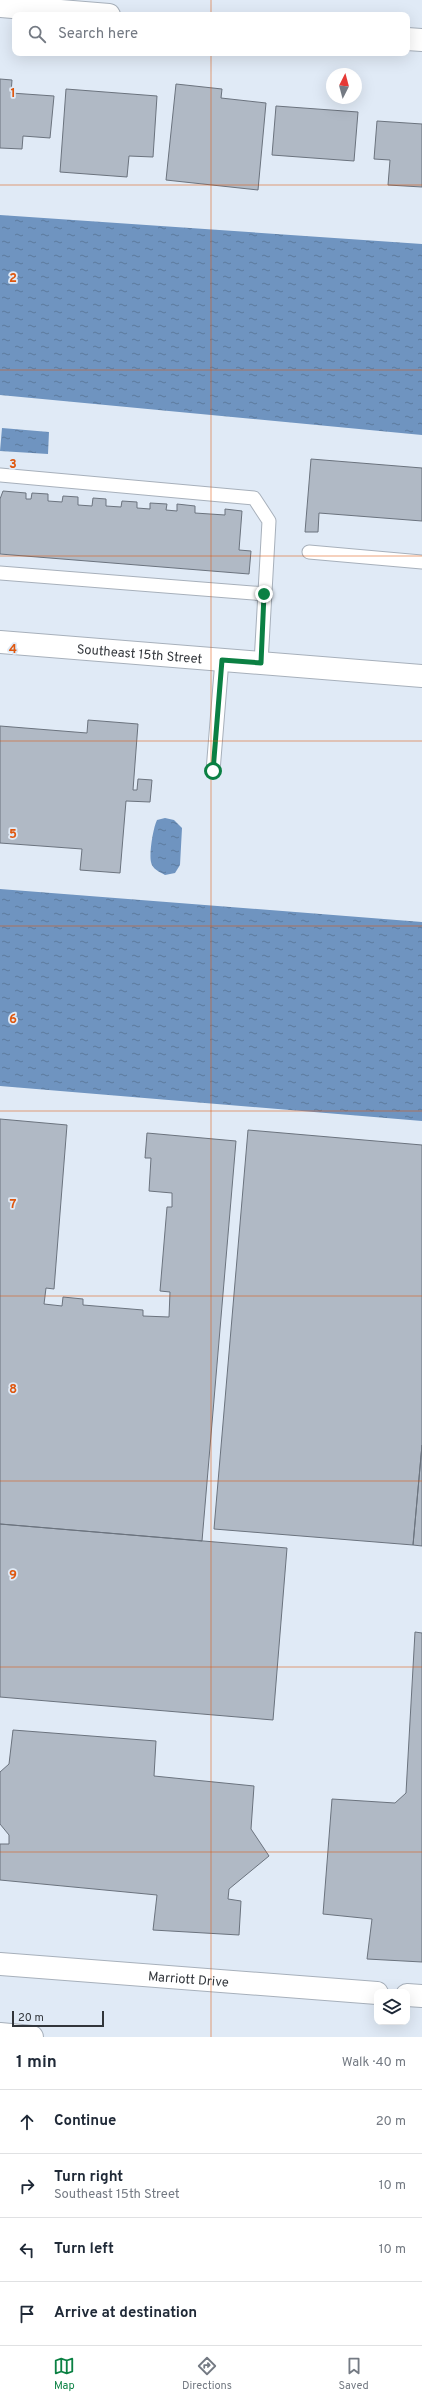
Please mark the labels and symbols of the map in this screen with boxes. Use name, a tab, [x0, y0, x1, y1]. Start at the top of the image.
north arrow	[326, 68, 362, 104]
text: 1	[10, 86, 16, 102]
text: 2	[9, 271, 17, 287]
text: 3	[9, 457, 17, 473]
route end	[255, 585, 273, 603]
text: 4	[9, 642, 17, 658]
street label: Southeast 15th Street	[76, 642, 203, 668]
route start	[204, 762, 222, 780]
text: 5	[9, 827, 17, 843]
text: 6	[9, 1012, 17, 1028]
text: 7	[10, 1197, 17, 1213]
text: 8	[9, 1382, 17, 1398]
text: 9	[9, 1568, 17, 1584]
street label: Marriott Drive	[147, 1969, 229, 1992]
scale bar	[12, 2009, 104, 2028]

